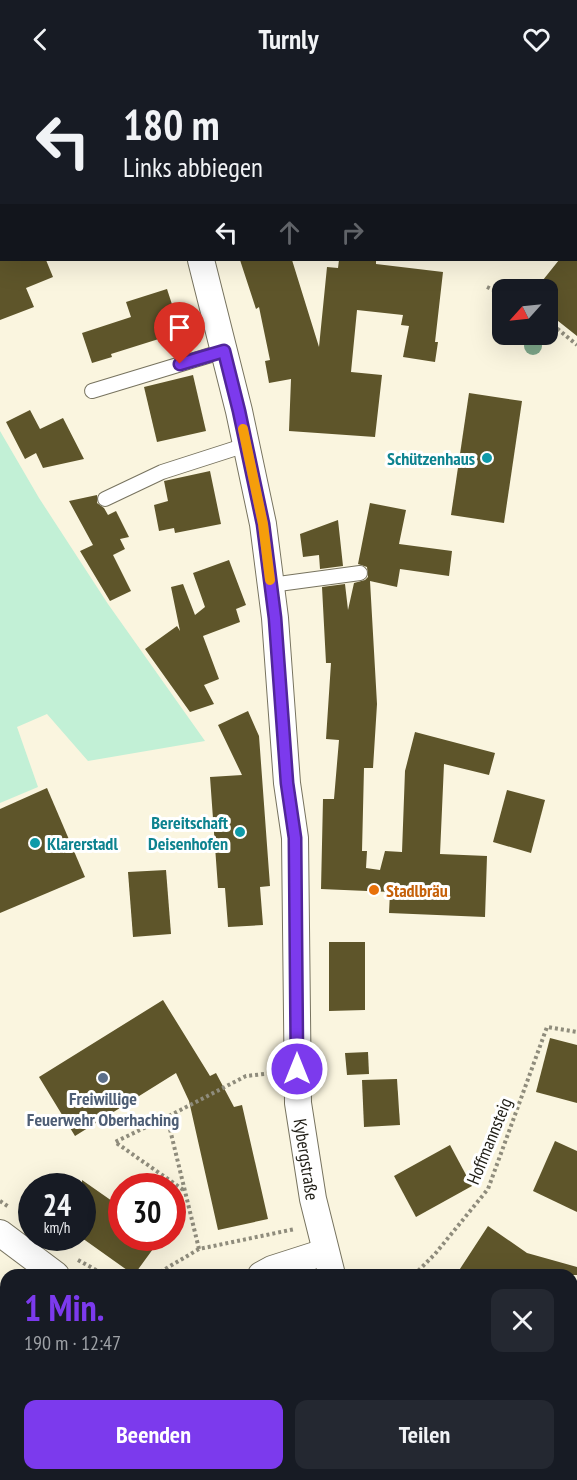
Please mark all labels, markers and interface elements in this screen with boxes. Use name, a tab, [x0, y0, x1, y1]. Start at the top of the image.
text: Turnly	[259, 22, 318, 56]
icon: back	[24, 23, 57, 56]
icon: heart	[520, 23, 553, 56]
text: 180 m	[123, 97, 220, 152]
icon: left	[24, 102, 102, 180]
text: Links abbiegen	[123, 150, 263, 184]
icon: left	[210, 216, 243, 249]
icon: ahead	[273, 216, 306, 249]
icon: right	[336, 216, 369, 249]
north arrow	[492, 279, 558, 345]
map controls	[492, 279, 558, 345]
pin	[154, 302, 205, 364]
icon: arrive	[163, 311, 196, 344]
place label: Schützenhaus	[387, 447, 475, 470]
marker: Schützenhaus	[480, 451, 494, 465]
place label: Bereitschaft Deisenhofen	[148, 811, 229, 855]
marker: Bereitschaft Deisenhofen	[233, 825, 247, 839]
place label: Klarerstadl	[47, 832, 118, 855]
marker: Klarerstadl	[28, 836, 42, 850]
place label: Stadlbräu	[386, 879, 448, 902]
marker: Stadlbräu	[367, 883, 381, 897]
position arrow	[265, 1037, 329, 1101]
marker: Freiwillige Feuerwehr Oberhaching	[96, 1071, 110, 1085]
place label: Freiwillige Feuerwehr Oberhaching	[27, 1087, 179, 1131]
street label: Hoffmannsteig	[461, 1094, 517, 1188]
street label: Kybergstraße	[289, 1117, 325, 1202]
speed limit sign: 30	[108, 1173, 186, 1251]
text: 24	[43, 1185, 71, 1224]
text: km/h	[44, 1218, 70, 1237]
text: 1 Min.	[24, 1284, 104, 1331]
button: close	[491, 1289, 554, 1352]
text: 190 m · 12:47	[24, 1330, 121, 1356]
button: Beenden	[24, 1400, 283, 1469]
button: Teilen	[295, 1400, 554, 1469]

